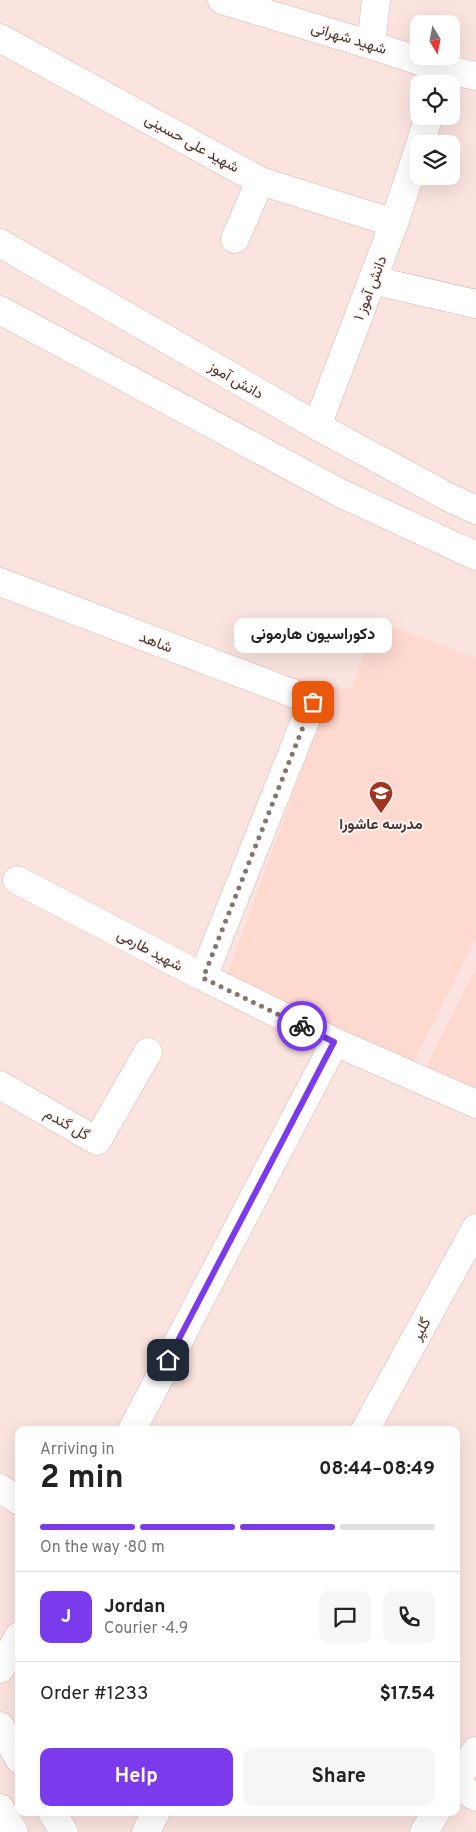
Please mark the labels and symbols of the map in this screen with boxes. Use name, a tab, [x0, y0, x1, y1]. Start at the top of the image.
north arrow	[410, 15, 460, 65]
street label: شهید شهرانی	[309, 19, 389, 60]
street label: شهید علی حسینی	[141, 111, 242, 178]
street label: دانش آموز ۱	[350, 253, 392, 324]
street label: دانش آموز	[204, 357, 266, 405]
callout: دکوراسیون هارمونی	[234, 617, 392, 652]
street label: شاهد	[136, 628, 175, 658]
pin	[292, 681, 334, 723]
school or university icon: مدرسه عاشورا	[368, 780, 394, 814]
place label: مدرسه عاشورا	[339, 816, 423, 835]
street label: شهید طارمی	[113, 926, 186, 977]
courier	[277, 1001, 327, 1051]
street label: گل گندم	[40, 1105, 92, 1146]
street label: گلپر	[408, 1315, 436, 1345]
pin	[147, 1339, 189, 1381]

